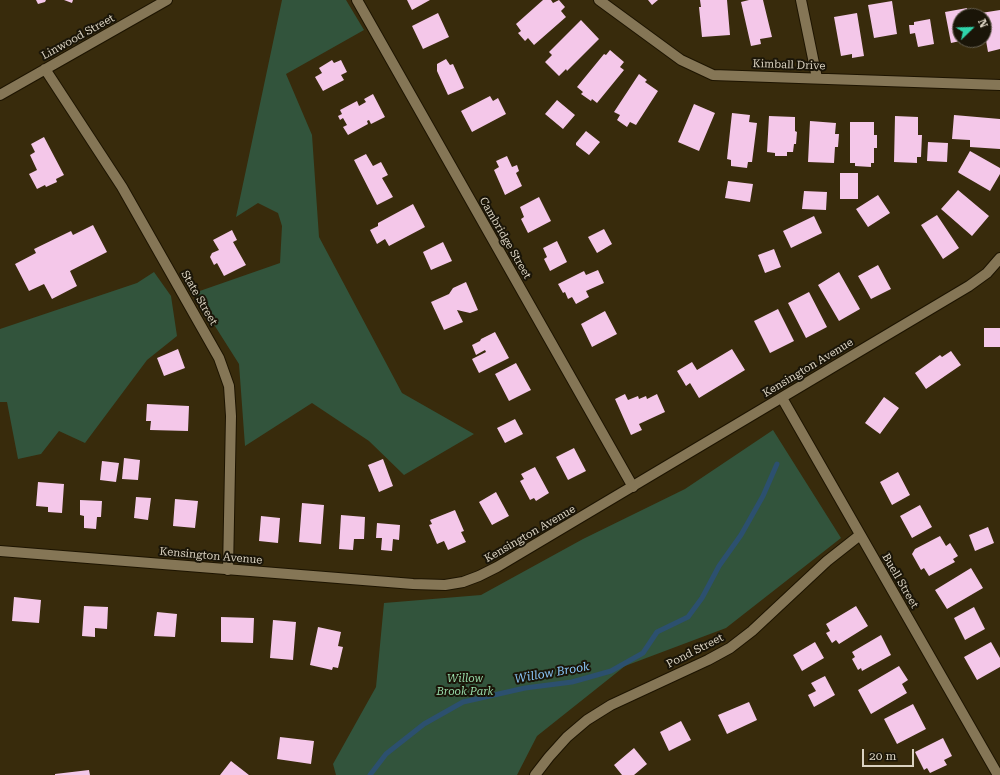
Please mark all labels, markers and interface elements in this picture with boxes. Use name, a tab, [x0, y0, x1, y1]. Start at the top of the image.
north arrow	[952, 8, 992, 48]
street label: Linwood Street	[39, 12, 117, 62]
text: N	[975, 17, 990, 30]
street label: Kimball Drive	[752, 57, 826, 73]
street label: Cambridge Street	[476, 195, 534, 281]
street label: State Street	[178, 268, 220, 328]
street label: Kensington Avenue	[760, 336, 856, 400]
street label: Kensington Avenue	[482, 502, 578, 566]
street label: Kensington Avenue	[159, 545, 263, 567]
street label: Buell Street	[879, 551, 921, 611]
street label: Pond Street	[664, 631, 726, 671]
water label: Willow Brook	[513, 659, 591, 687]
park label: Willow Brook Park	[436, 672, 494, 698]
scale bar	[864, 741, 916, 767]
text: 20 m	[869, 749, 896, 763]

